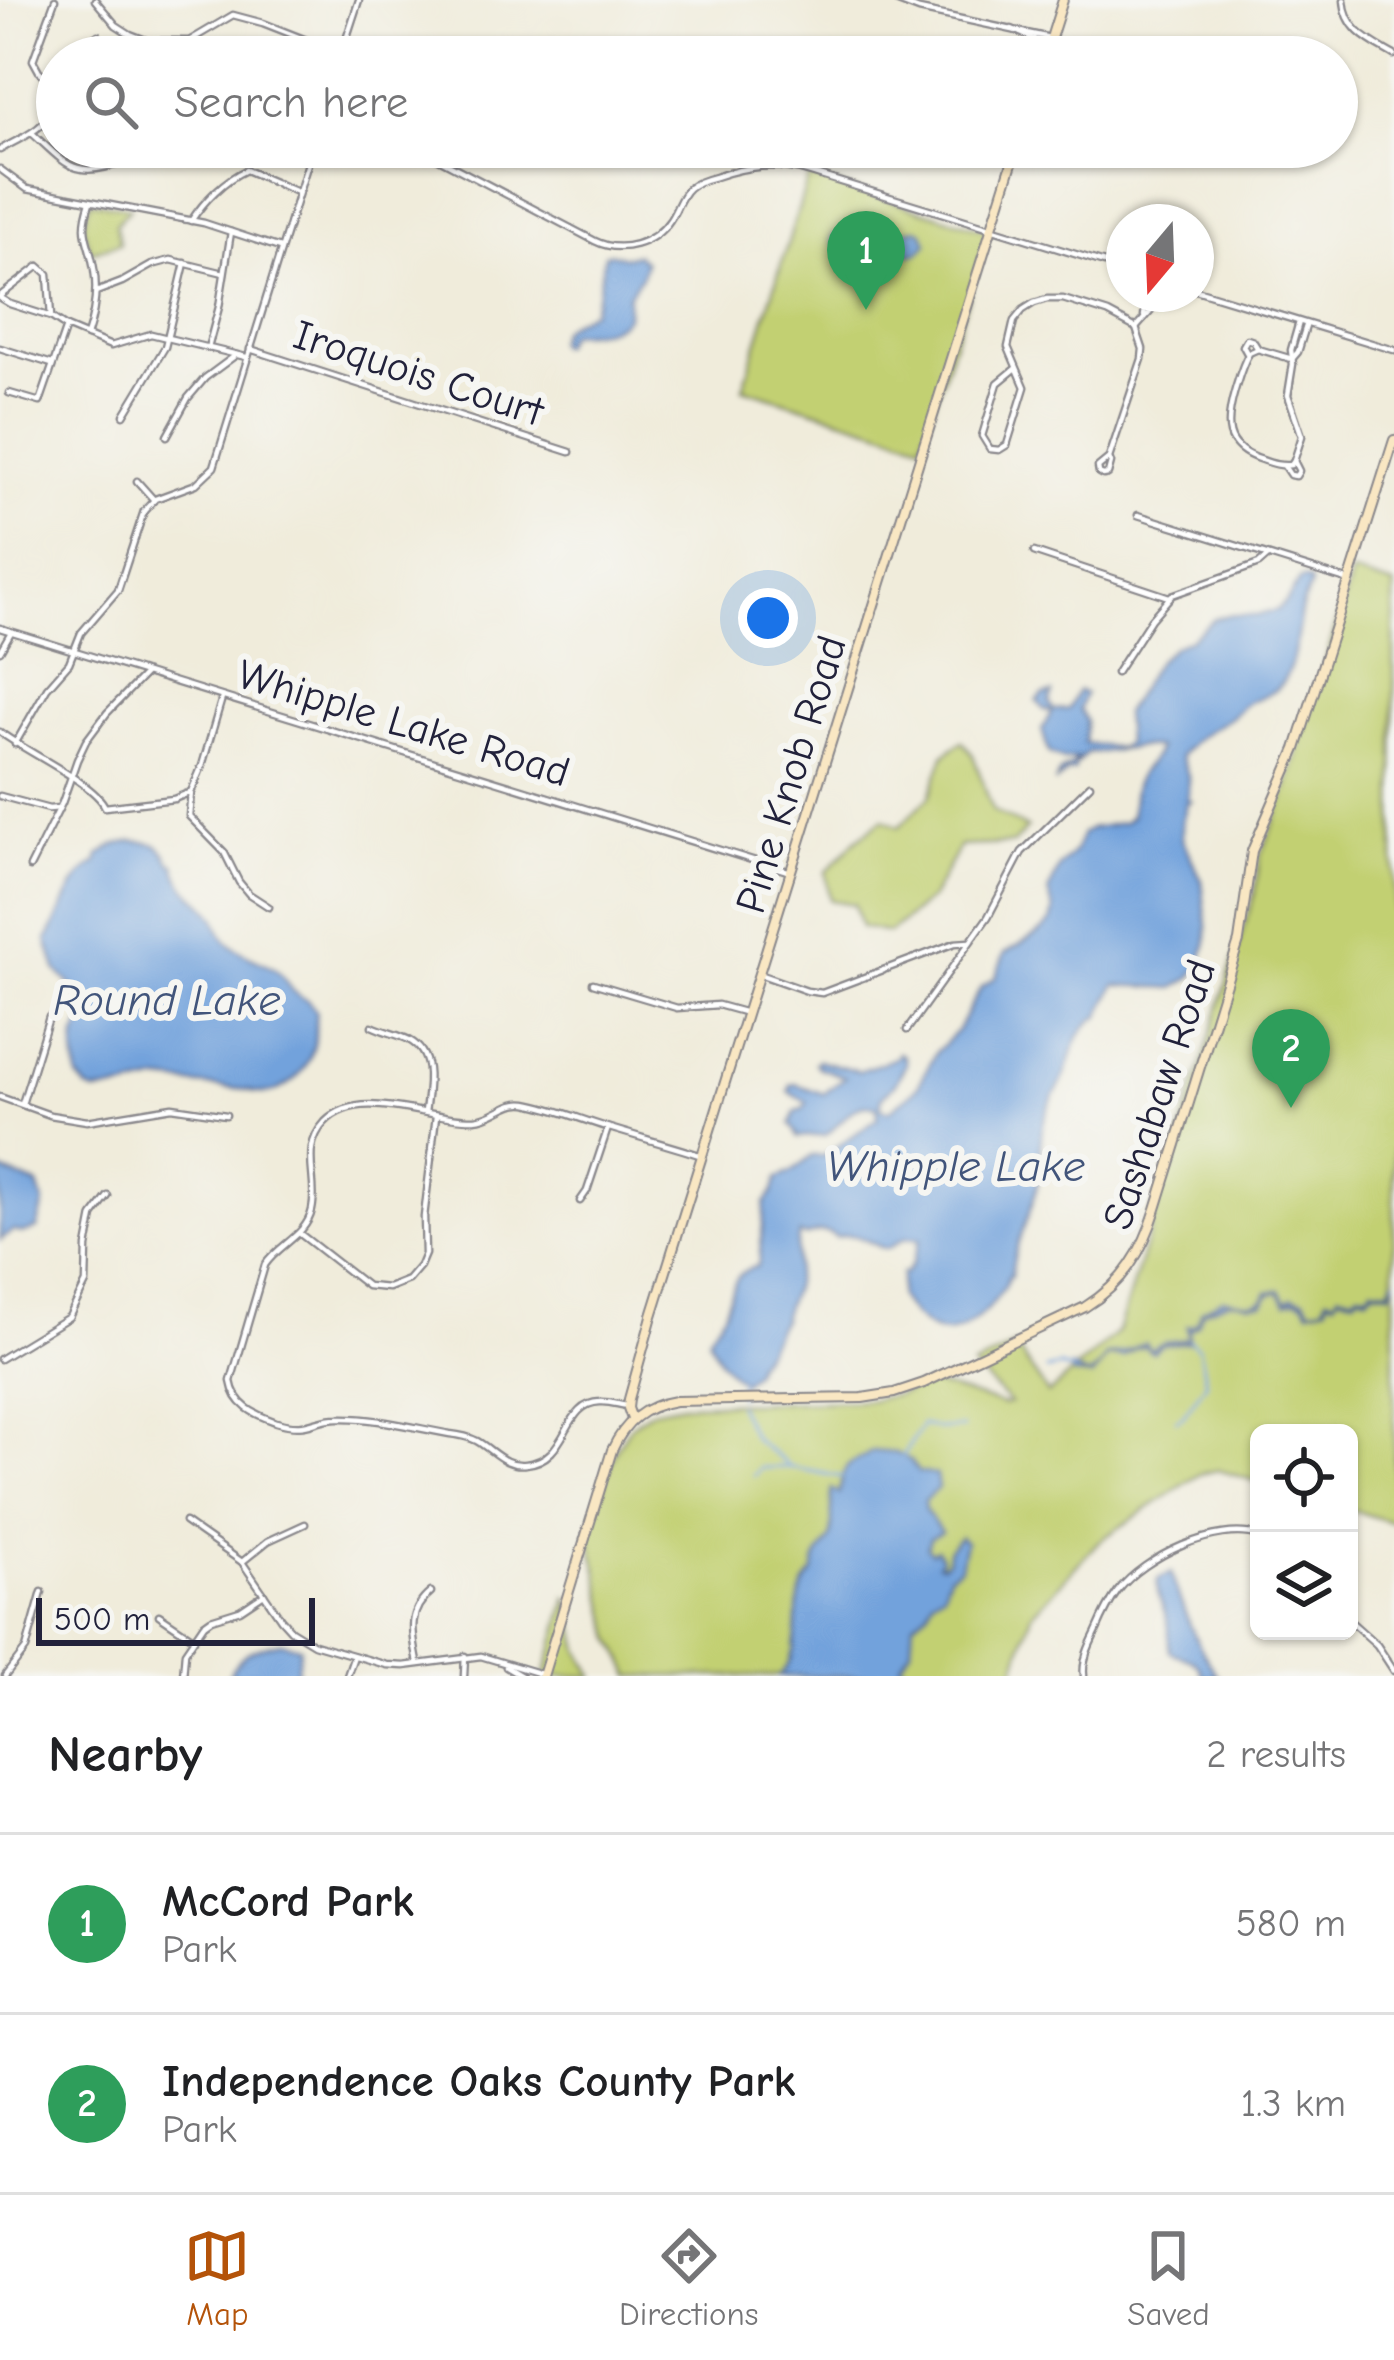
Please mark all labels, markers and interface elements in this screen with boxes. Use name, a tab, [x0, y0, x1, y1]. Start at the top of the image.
search box	[36, 36, 1358, 168]
icon: search	[78, 69, 144, 135]
text: Search here	[174, 76, 408, 128]
north arrow	[1106, 204, 1214, 312]
pin: 1	[827, 211, 905, 310]
street label: Iroquois Court	[288, 310, 551, 437]
your location	[738, 588, 798, 648]
street label: Pine Knob Road	[726, 630, 857, 919]
street label: Whipple Lake Road	[232, 650, 575, 797]
street label: Sashabaw Road	[1093, 954, 1226, 1235]
water label: Round Lake	[53, 974, 281, 1026]
pin: 2	[1252, 1009, 1330, 1108]
water label: Whipple Lake	[827, 1140, 1085, 1192]
map controls	[1250, 1424, 1358, 1640]
button: locate	[1250, 1424, 1358, 1532]
button: layers	[1250, 1532, 1358, 1640]
scale bar	[36, 1592, 315, 1645]
text: 500 m	[54, 1600, 150, 1638]
text: Nearby	[48, 1725, 202, 1784]
text: 2 results	[1206, 1732, 1346, 1777]
text: McCord Park	[162, 1875, 414, 1927]
text: 1	[79, 1901, 95, 1946]
text: 580 m	[1236, 1901, 1346, 1946]
text: Park	[162, 1927, 237, 1972]
text: Independence Oaks County Park	[162, 2055, 795, 2107]
text: 2	[77, 2081, 97, 2126]
text: 1.3 km	[1241, 2081, 1346, 2126]
text: Park	[162, 2107, 237, 2152]
tab: Map	[184, 2223, 250, 2333]
tab: Directions	[619, 2223, 759, 2333]
tab: Saved	[1127, 2223, 1210, 2333]

